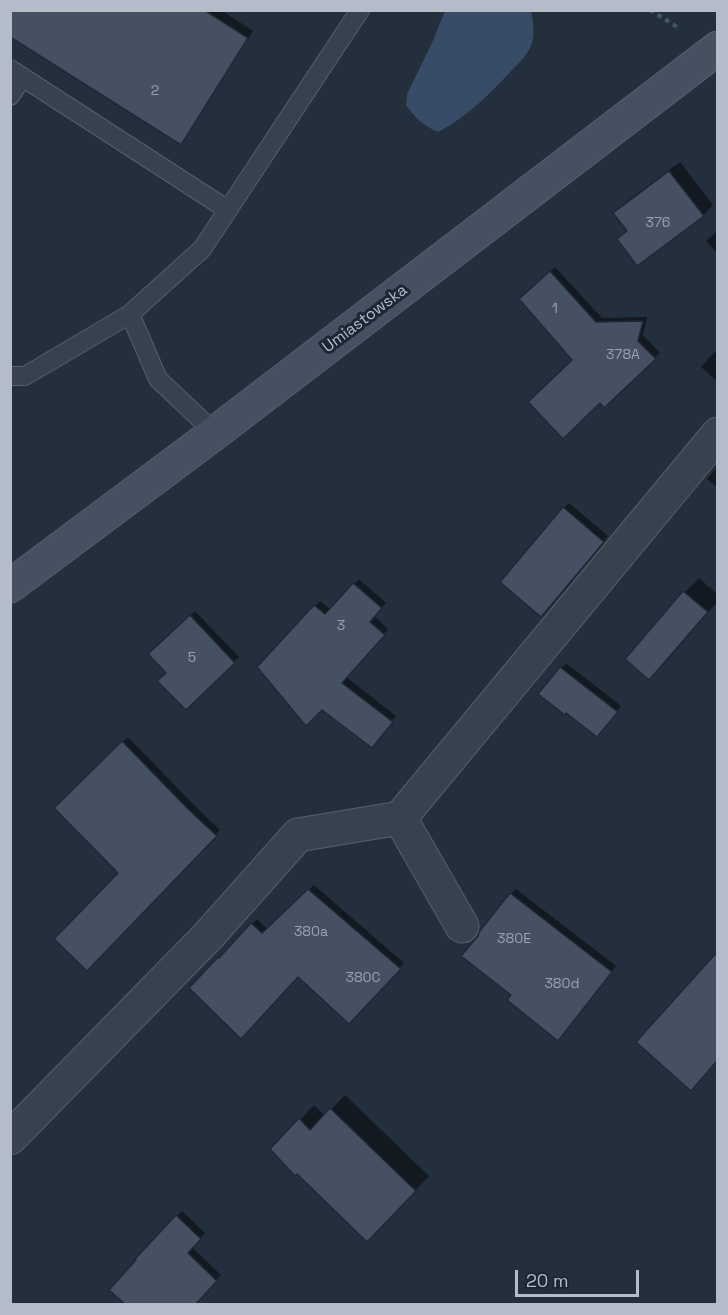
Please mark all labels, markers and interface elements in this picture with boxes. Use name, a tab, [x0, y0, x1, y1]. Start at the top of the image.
house number: 2	[151, 83, 159, 99]
house number: 376	[646, 215, 670, 231]
street label: Umiastowska	[319, 281, 411, 357]
house number: 1	[552, 301, 558, 317]
house number: 378A	[606, 347, 640, 363]
house number: 3	[337, 618, 345, 634]
house number: 5	[188, 650, 196, 666]
house number: 380a	[294, 924, 328, 940]
house number: 380E	[497, 931, 531, 947]
house number: 380C	[345, 970, 381, 986]
house number: 380d	[544, 976, 580, 992]
scale bar	[518, 1258, 642, 1296]
text: 20 m	[526, 1269, 569, 1292]

